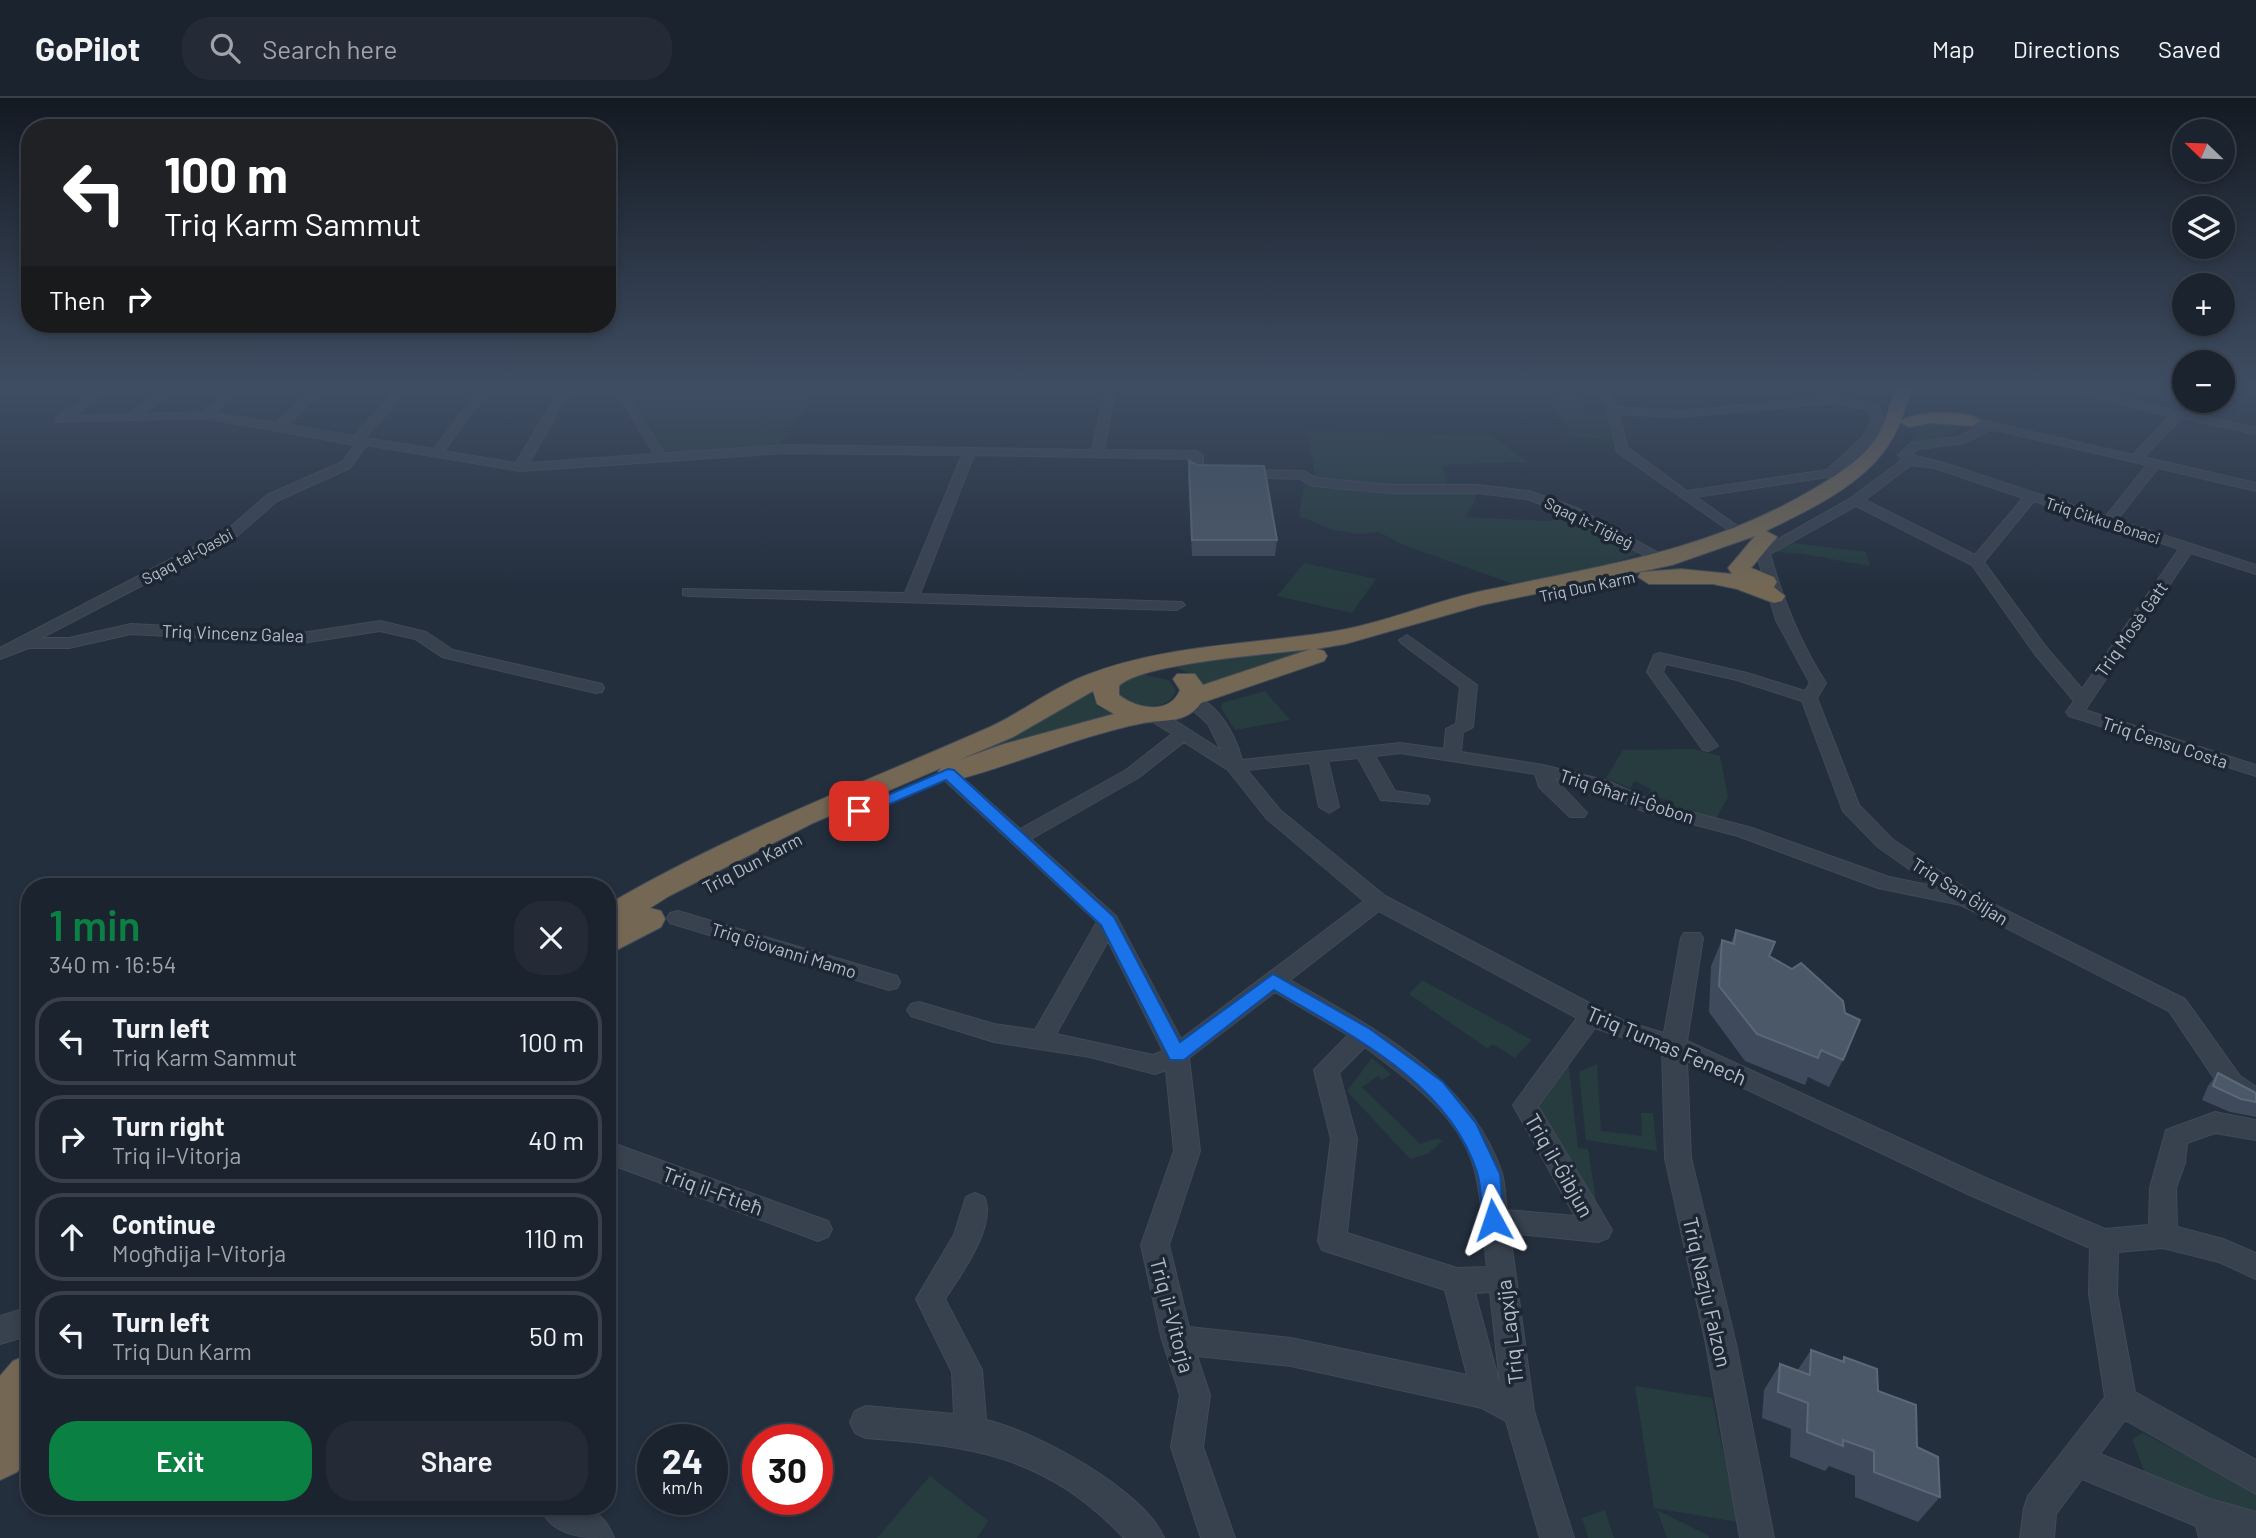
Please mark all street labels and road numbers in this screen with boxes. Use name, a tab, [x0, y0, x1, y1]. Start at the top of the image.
street label: Sqaq it-Tiġieġ	[1542, 492, 1636, 552]
street label: Triq Ċikku Bonaci	[2043, 492, 2163, 548]
street label: Sqaq tal-Qasbi	[138, 524, 236, 588]
street label: Triq Dun Karm	[1537, 567, 1637, 605]
street label: Triq Mosè Gatt	[2090, 577, 2172, 681]
street label: Triq Vincenz Galea	[162, 620, 304, 646]
street label: Triq Ċensu Costa	[2099, 711, 2231, 773]
street label: Triq Għar il-Ġobon	[1557, 764, 1697, 828]
street label: Triq Dun Karm	[699, 828, 805, 898]
street label: Triq San Ġiljan	[1908, 853, 2012, 929]
street label: Triq Giovanni Mamo	[709, 917, 859, 983]
street label: Triq Tumas Fenech	[1583, 1000, 1751, 1090]
street label: Triq il-Ġibjun	[1520, 1109, 1600, 1221]
street label: Triq il-Ftieħ	[659, 1160, 767, 1220]
street label: Triq Nazju Falzon	[1679, 1214, 1737, 1370]
street label: Triq il-Vitorja	[1146, 1255, 1200, 1375]
street label: Triq Laqxija	[1490, 1278, 1528, 1386]

